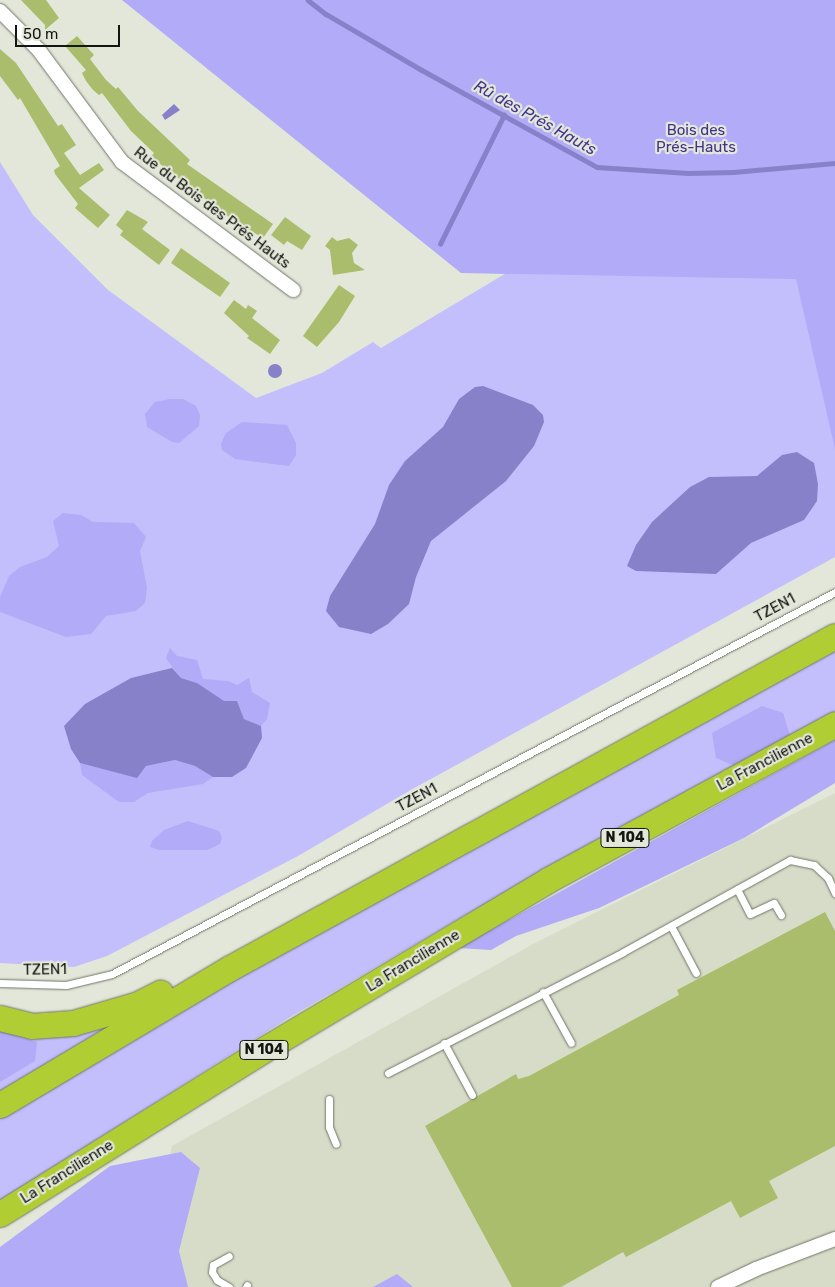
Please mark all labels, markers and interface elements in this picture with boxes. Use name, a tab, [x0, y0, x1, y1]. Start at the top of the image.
scale bar	[18, 15, 122, 47]
text: 50 m	[23, 25, 58, 43]
water label: Rû des Prés Hauts	[471, 76, 599, 160]
park label: Bois des Prés-Hauts	[656, 121, 736, 156]
street label: Rue du Bois des Prés Hauts	[130, 143, 294, 273]
street label: TZEN1	[752, 590, 798, 626]
street label: La Francilienne	[714, 729, 816, 795]
street label: TZEN1	[394, 780, 440, 816]
road number: N 104	[600, 826, 650, 850]
street label: La Francilienne	[363, 926, 463, 996]
street label: TZEN1	[23, 961, 67, 979]
road number: N 104	[239, 1038, 289, 1062]
street label: La Francilienne	[17, 1136, 117, 1208]

